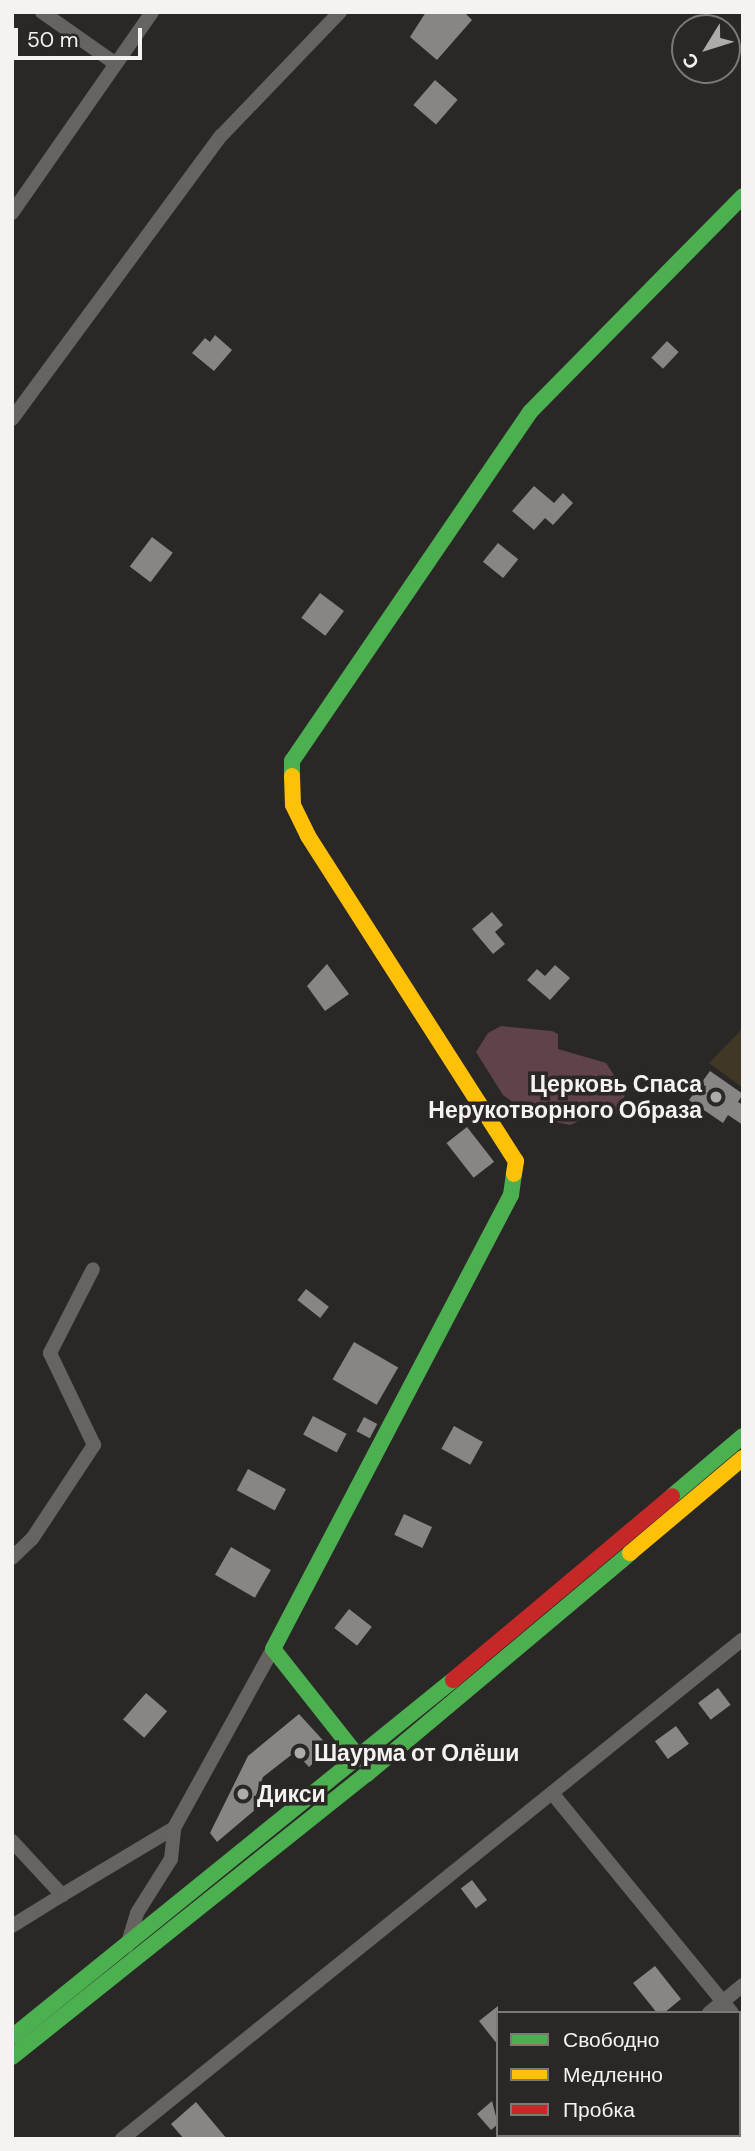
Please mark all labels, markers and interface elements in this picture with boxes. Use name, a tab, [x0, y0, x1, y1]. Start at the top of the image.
scale bar	[18, 14, 145, 58]
north arrow	[671, 14, 741, 84]
text: 50 m	[27, 26, 78, 54]
text: С	[677, 48, 705, 74]
place label: Церковь Спаса Нерукотворного Образа	[428, 1070, 702, 1124]
marker: Церковь Спаса Нерукотворного Образа	[708, 1089, 724, 1105]
place label: Шаурма от Олёши	[314, 1739, 519, 1767]
marker: Шаурма от Олёши	[292, 1745, 308, 1761]
place label: Дикси	[257, 1780, 326, 1808]
marker: Дикси	[235, 1786, 251, 1802]
legend	[496, 2011, 741, 2137]
text: Свободно	[563, 2026, 660, 2054]
text: Медленно	[563, 2061, 663, 2089]
text: Пробка	[563, 2096, 635, 2124]

